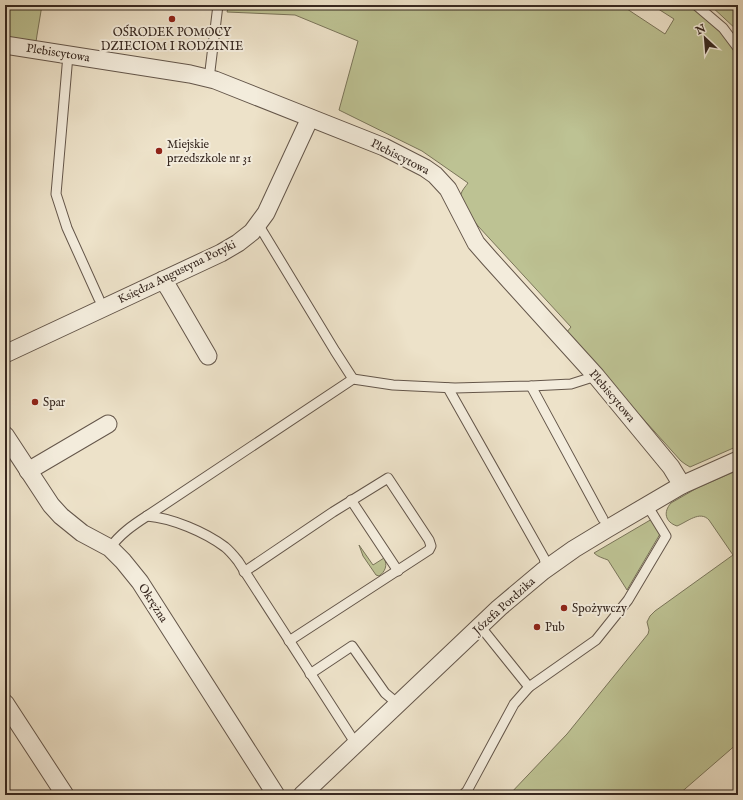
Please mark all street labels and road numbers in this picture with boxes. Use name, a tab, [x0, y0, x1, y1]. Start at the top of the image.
street label: Plebiscytowa	[25, 41, 92, 66]
street label: Plebiscytowa	[368, 136, 433, 179]
street label: Księdza Augustyna Potyki	[116, 237, 238, 307]
street label: Plebiscytowa	[586, 367, 639, 426]
street label: Józefa Pordzika	[468, 574, 539, 640]
street label: Okrężna	[135, 581, 172, 626]

